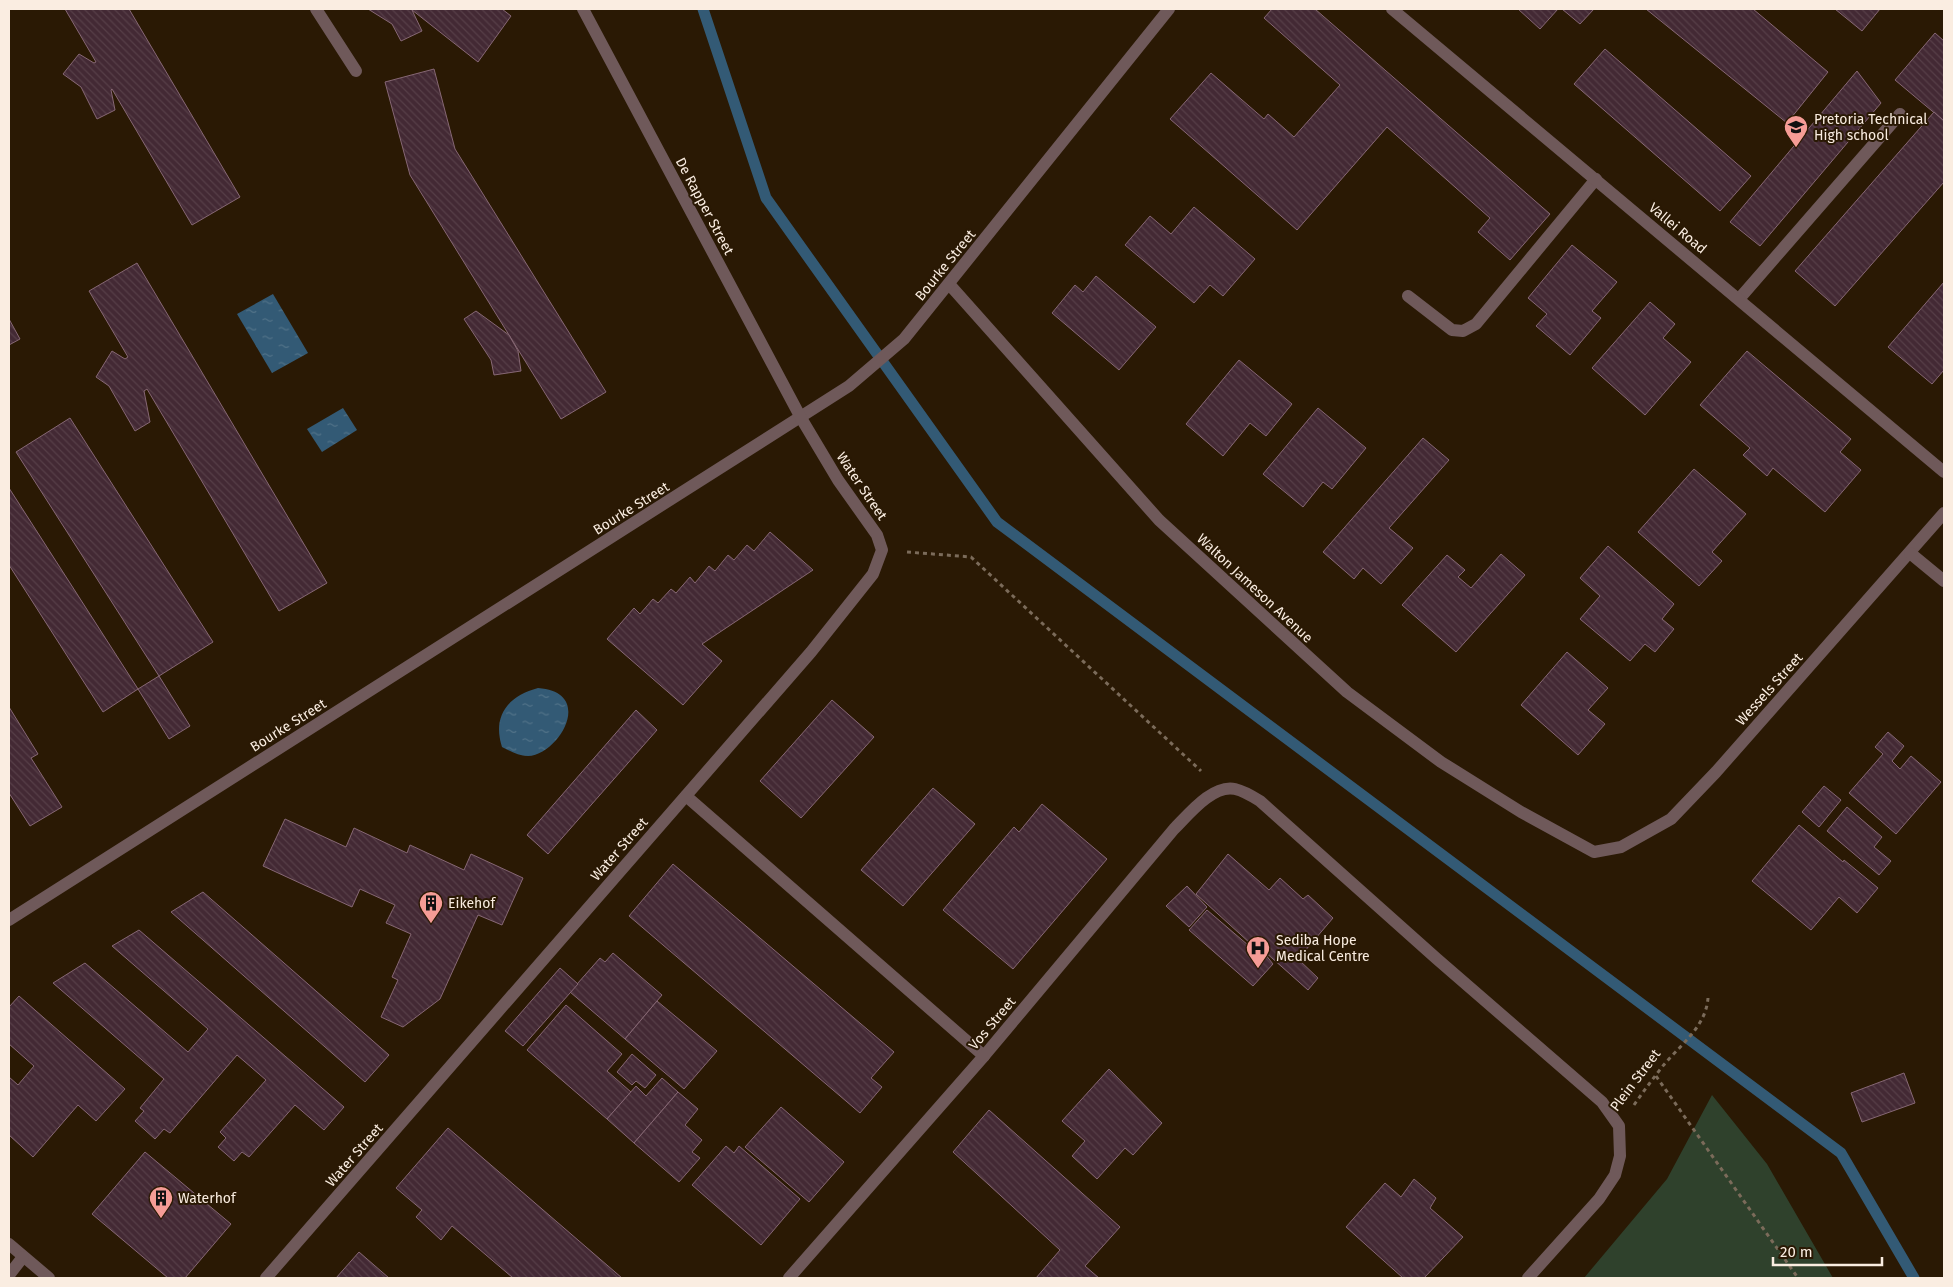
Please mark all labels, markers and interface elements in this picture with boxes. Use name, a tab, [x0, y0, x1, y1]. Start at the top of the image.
place label: Pretoria Technical High school	[1814, 111, 1927, 144]
school or university icon: Pretoria Technical High school	[1783, 114, 1809, 148]
street label: De Rapper Street	[672, 155, 738, 259]
street label: Vallei Road	[1645, 199, 1710, 258]
street label: Bourke Street	[912, 226, 980, 304]
street label: Water Street	[833, 449, 891, 524]
street label: Bourke Street	[590, 478, 673, 539]
street label: Walton Jameson Avenue	[1193, 530, 1316, 647]
street label: Wessels Street	[1732, 649, 1807, 729]
street label: Bourke Street	[247, 695, 330, 756]
street label: Water Street	[587, 813, 652, 884]
building icon: Eikehof	[418, 890, 444, 924]
place label: Eikehof	[448, 895, 496, 912]
place label: Sediba Hope Medical Centre	[1276, 932, 1370, 965]
hospital icon: Sediba Hope Medical Centre	[1245, 935, 1271, 969]
street label: Vos Street	[965, 993, 1020, 1053]
street label: Plein Street	[1606, 1045, 1665, 1115]
street label: Water Street	[322, 1119, 387, 1190]
building icon: Waterhof	[148, 1185, 174, 1219]
place label: Waterhof	[178, 1190, 237, 1207]
scale bar	[1773, 1234, 1882, 1266]
text: 20 m	[1780, 1243, 1813, 1261]

